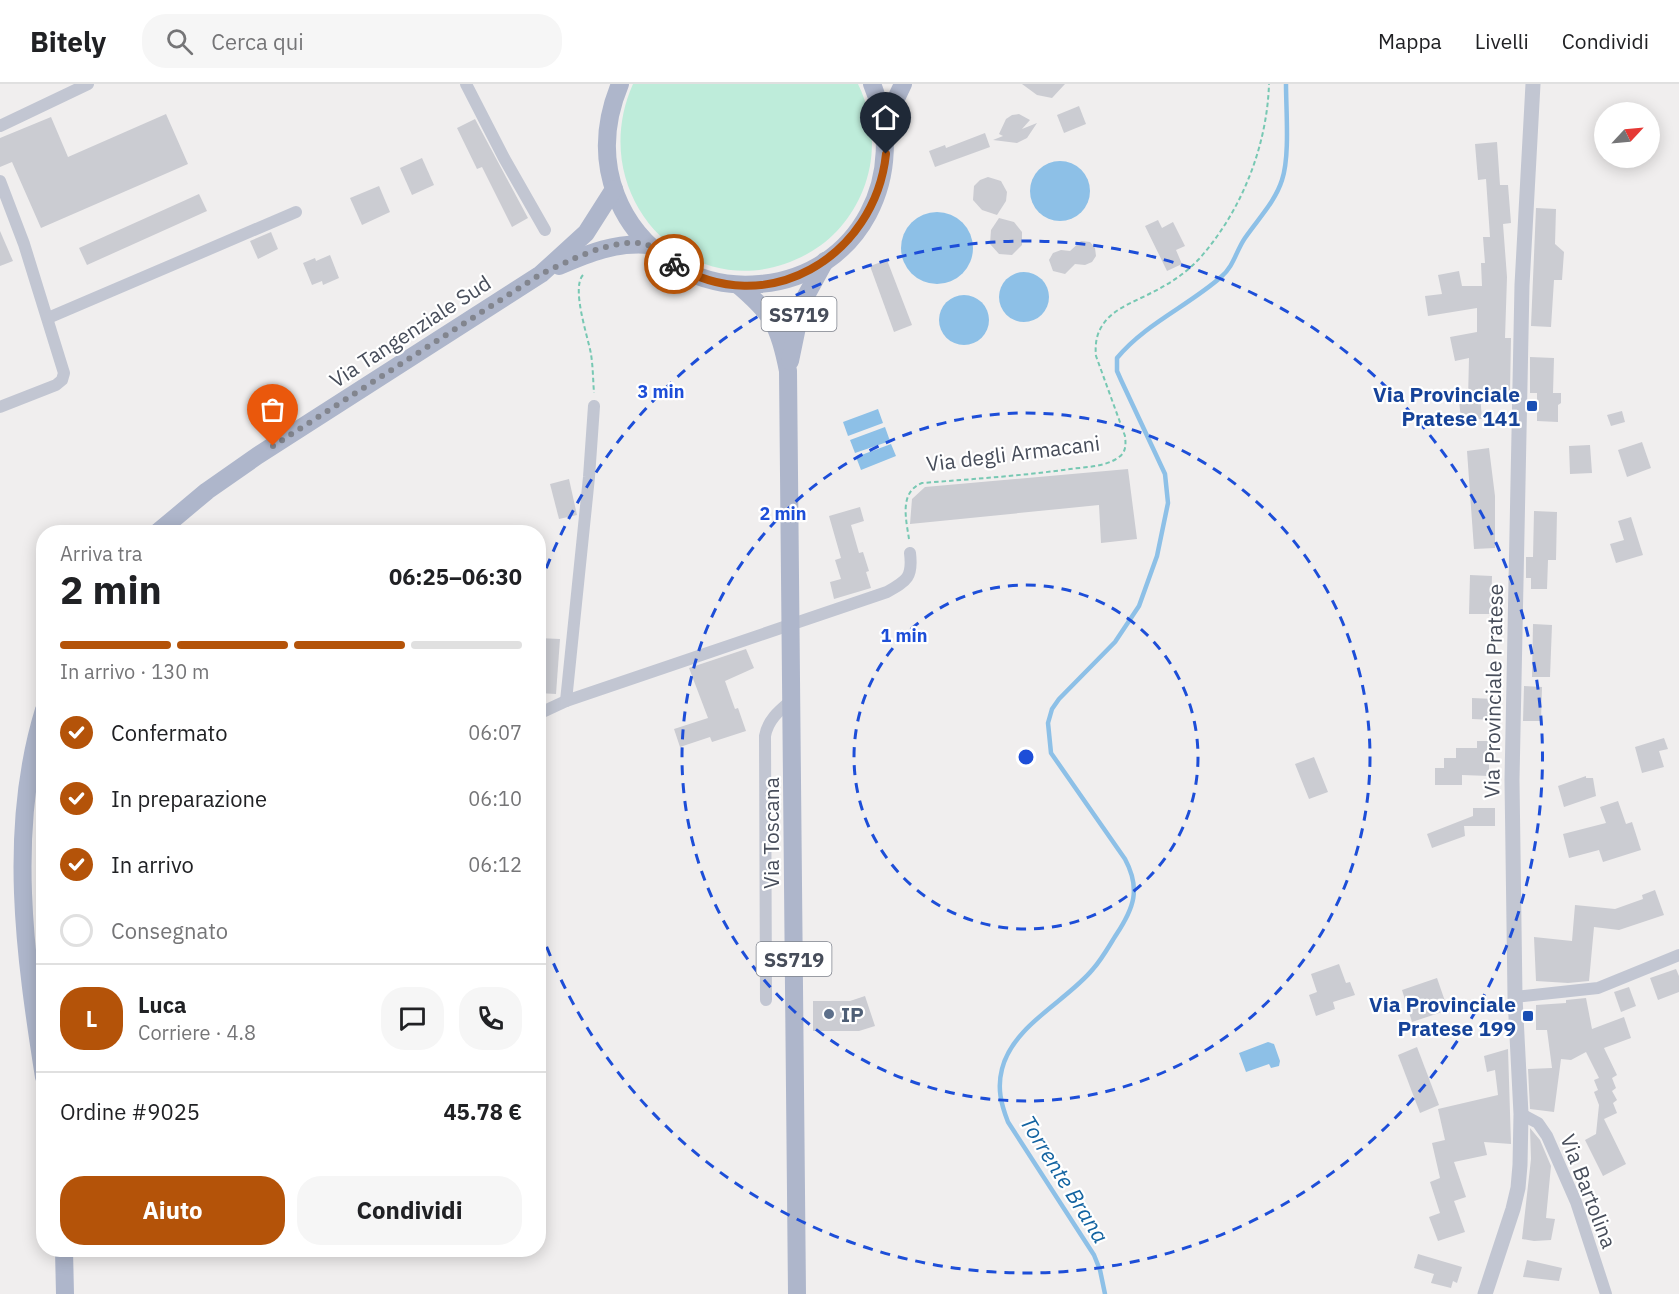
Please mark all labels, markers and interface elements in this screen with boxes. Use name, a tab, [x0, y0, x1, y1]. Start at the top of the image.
search box	[142, 14, 562, 68]
text: Bitely	[30, 23, 106, 60]
icon: search	[163, 25, 196, 58]
text: Cerca qui	[211, 27, 304, 56]
text: Mappa	[1378, 27, 1442, 55]
text: Livelli	[1475, 27, 1529, 55]
text: Condividi	[1562, 27, 1649, 55]
pin	[860, 92, 911, 154]
icon: home	[869, 101, 902, 134]
north arrow	[1594, 102, 1660, 168]
map controls	[1594, 102, 1660, 168]
courier	[644, 234, 704, 294]
icon: bike	[658, 248, 691, 281]
street label: Via Tangenziale Sud	[324, 268, 496, 394]
road number: SS719	[762, 297, 836, 331]
text: 3 min	[637, 380, 685, 403]
place label: Via Provinciale Pratese 141	[1373, 380, 1520, 432]
pin	[247, 384, 298, 446]
icon: bag	[256, 393, 289, 426]
marker: Via Provinciale Pratese 141	[1525, 399, 1539, 413]
street label: Via degli Armacani	[925, 428, 1101, 478]
text: 2 min	[759, 502, 807, 525]
text: Arriva tra	[60, 540, 143, 567]
text: 06:25–06:30	[389, 562, 522, 591]
text: 2 min	[60, 564, 162, 615]
street label: Via Provinciale Pratese	[1477, 583, 1509, 799]
text: 1 min	[880, 624, 928, 647]
text: In arrivo · 130 m	[60, 658, 209, 685]
icon: check	[60, 716, 93, 749]
text: Confermato	[111, 718, 228, 747]
text: 06:07	[468, 719, 522, 746]
centre of rings	[1016, 747, 1036, 767]
street label: Via Toscana	[757, 777, 785, 889]
icon: check	[60, 782, 93, 815]
text: In preparazione	[111, 784, 267, 813]
text: 06:10	[468, 785, 522, 812]
icon: check	[60, 848, 93, 881]
text: In arrivo	[111, 850, 194, 879]
text: 06:12	[468, 851, 522, 878]
text: Consegnato	[111, 916, 228, 945]
road number: SS719	[756, 942, 832, 976]
button: chat	[381, 987, 444, 1050]
button: phone	[459, 987, 522, 1050]
text: Luca	[138, 990, 187, 1019]
place label: Via Provinciale Pratese 199	[1369, 990, 1516, 1042]
place label: IP	[841, 1000, 864, 1028]
text: L	[86, 1004, 97, 1033]
marker: IP	[822, 1007, 836, 1021]
marker: Via Provinciale Pratese 199	[1521, 1009, 1535, 1023]
text: Corriere · 4.8	[138, 1019, 256, 1046]
text: Ordine #9025	[60, 1097, 200, 1126]
text: 45.78 €	[443, 1097, 522, 1126]
water label: Torrente Brana	[1014, 1110, 1116, 1248]
street label: Via Bartolina	[1554, 1130, 1624, 1252]
button: Aiuto	[60, 1176, 285, 1245]
button: Condividi	[297, 1176, 522, 1245]

